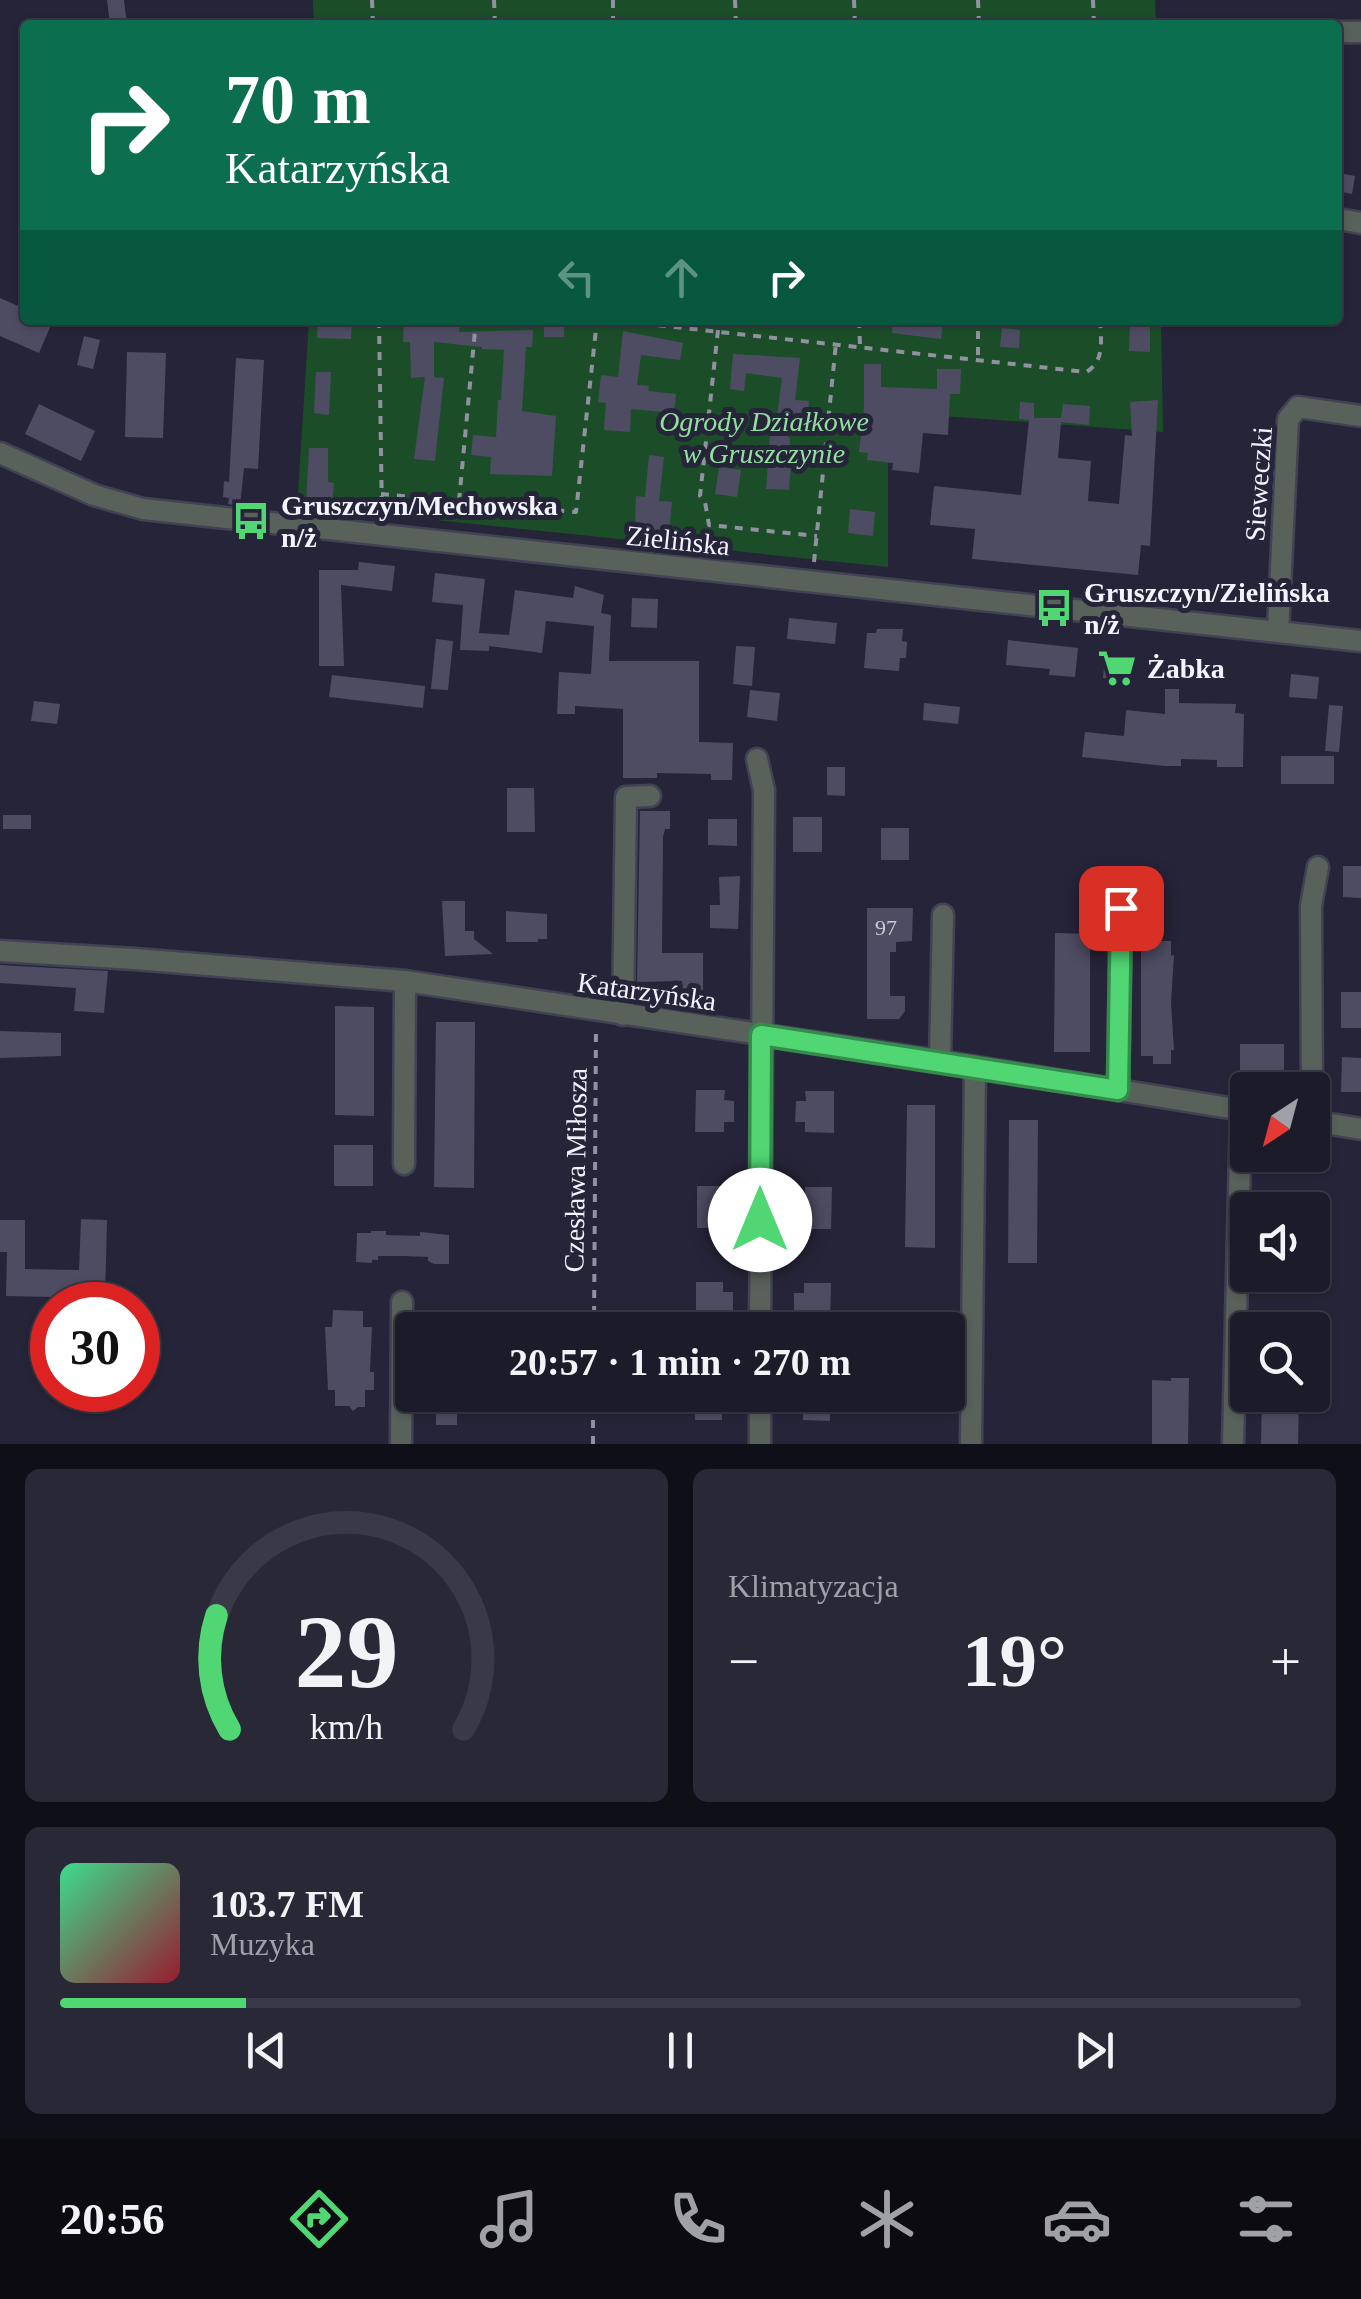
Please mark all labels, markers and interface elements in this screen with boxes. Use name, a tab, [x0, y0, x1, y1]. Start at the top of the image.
icon: right	[60, 60, 190, 190]
text: 70 m	[225, 61, 371, 138]
text: Katarzyńska	[225, 143, 450, 193]
icon: left	[549, 250, 604, 305]
icon: ahead	[654, 250, 709, 305]
icon: right	[759, 250, 814, 305]
park label: Ogrody Działkowe w Gruszczynie	[659, 406, 869, 469]
street label: Sieweczki	[1239, 425, 1278, 543]
place label: Gruszczyn/Mechowska n/ż	[281, 490, 558, 553]
bus stop icon: Gruszczyn/Mechowska n/ż	[230, 500, 272, 542]
street label: Zielińska	[625, 520, 732, 561]
place label: Gruszczyn/Zielińska n/ż	[1084, 577, 1330, 640]
bus stop icon: Gruszczyn/Zielińska n/ż	[1033, 587, 1075, 629]
supermarket icon: Żabka	[1096, 647, 1138, 689]
place label: Żabka	[1147, 653, 1225, 684]
pin	[1079, 866, 1164, 951]
icon: arrive	[1094, 881, 1149, 936]
house number: 97	[875, 915, 897, 940]
street label: Katarzyńska	[575, 966, 719, 1017]
street label: Czesława Miłosza	[558, 1067, 593, 1273]
north arrow	[1230, 1072, 1330, 1172]
map controls	[1230, 1072, 1330, 1412]
position arrow	[708, 1168, 812, 1272]
button: sound	[1230, 1192, 1330, 1292]
speed limit sign: 30	[30, 1282, 160, 1412]
button: search	[1230, 1312, 1330, 1412]
text: 20:57 · 1 min · 270 m	[509, 1341, 851, 1383]
text: Klimatyzacja	[728, 1568, 899, 1604]
text: 29	[295, 1594, 399, 1709]
text: 19°	[962, 1619, 1067, 1702]
text: −	[728, 1631, 759, 1692]
text: +	[1270, 1631, 1301, 1692]
text: km/h	[310, 1707, 383, 1747]
text: 103.7 FM	[210, 1883, 364, 1925]
text: Muzyka	[210, 1926, 315, 1962]
icon: previous	[239, 2023, 294, 2078]
icon: pause	[653, 2023, 708, 2078]
icon: next	[1067, 2023, 1122, 2078]
icon: directions	[284, 2184, 354, 2254]
icon: music	[474, 2184, 544, 2254]
icon: phone	[663, 2184, 733, 2254]
icon: climate	[852, 2184, 922, 2254]
icon: car	[1042, 2184, 1112, 2254]
icon: filters	[1231, 2184, 1301, 2254]
text: 20:56	[60, 2194, 165, 2244]

